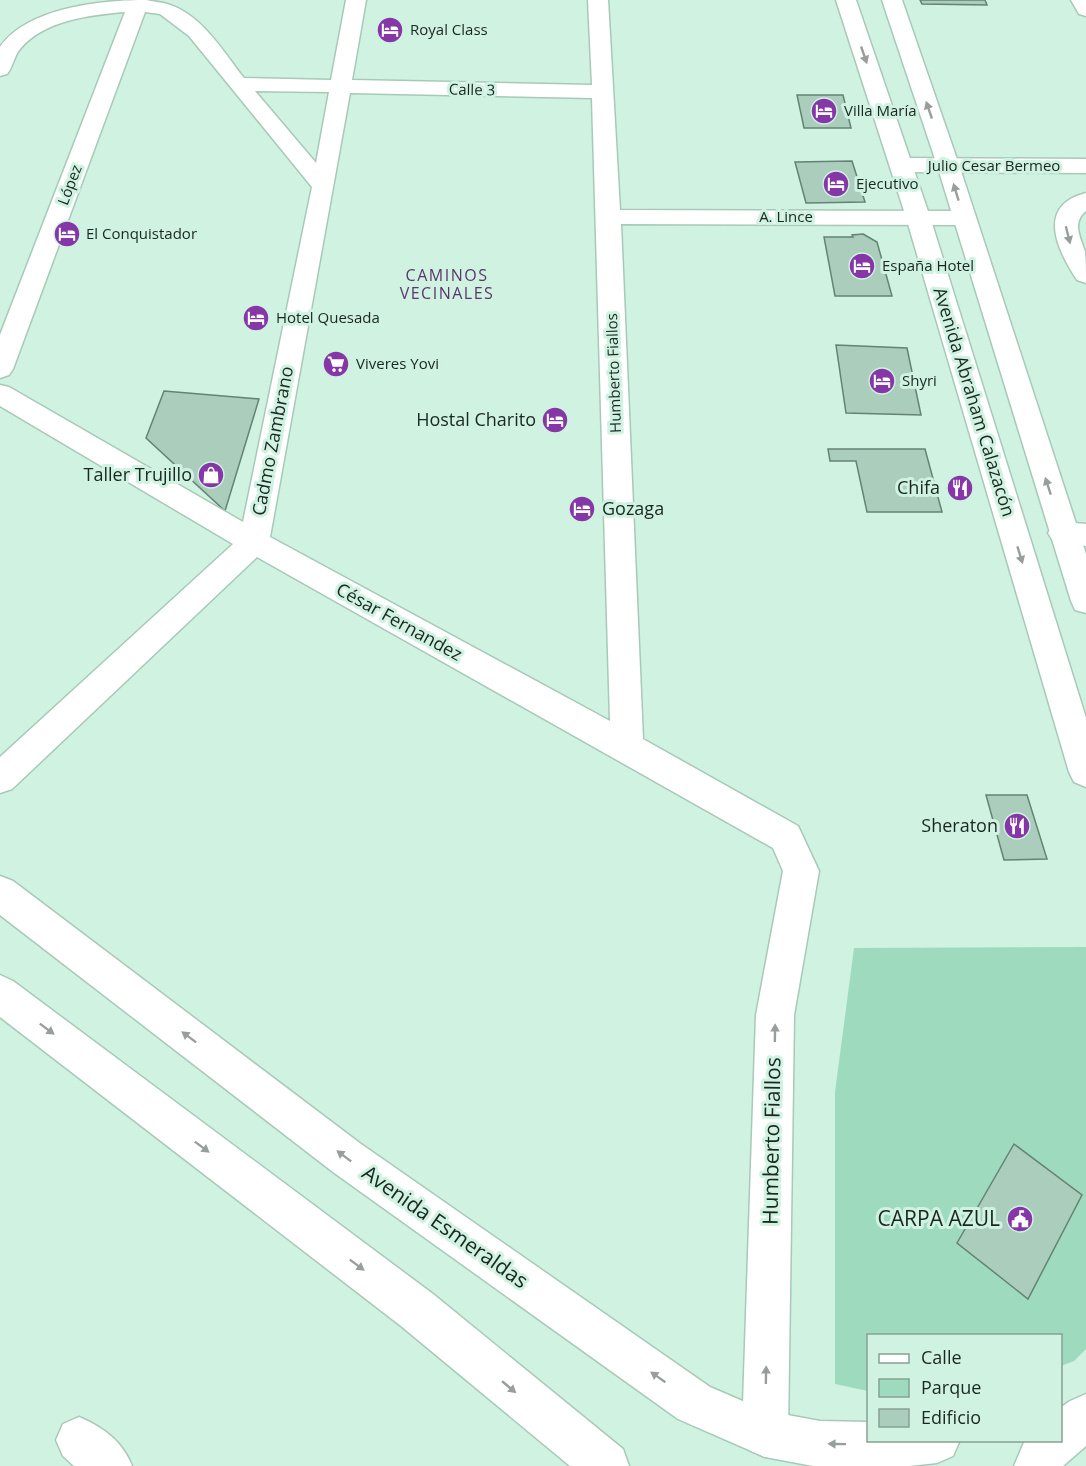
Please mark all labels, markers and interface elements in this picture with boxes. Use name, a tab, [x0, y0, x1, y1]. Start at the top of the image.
hotel icon: Royal Class	[375, 15, 405, 45]
place label: Royal Class	[410, 19, 488, 39]
one-way arrow	[860, 47, 870, 65]
street label: Calle 3	[449, 79, 495, 99]
hotel icon: Villa María	[809, 96, 839, 126]
place label: Villa María	[844, 100, 917, 120]
one-way arrow	[924, 101, 933, 119]
street label: Julio Cesar Bermeo	[926, 155, 1060, 175]
street label: López	[52, 162, 86, 208]
hotel icon: Ejecutivo	[821, 169, 851, 199]
place label: Ejecutivo	[856, 173, 919, 193]
one-way arrow	[951, 183, 960, 201]
street label: A. Lince	[759, 206, 813, 226]
hotel icon: El Conquistador	[52, 219, 82, 249]
place label: El Conquistador	[86, 223, 197, 243]
one-way arrow	[1064, 226, 1074, 244]
hotel icon: España Hotel	[847, 251, 877, 281]
place label: España Hotel	[882, 255, 974, 275]
district label: CAMINOS VECINALES	[400, 264, 494, 304]
street label: Avenida Abraham Calazacón	[929, 284, 1021, 519]
hotel icon: Hotel Quesada	[241, 303, 271, 333]
place label: Hotel Quesada	[276, 307, 380, 327]
street label: Humberto Fiallos	[601, 313, 625, 433]
supermarket icon: Viveres Yovi	[321, 349, 351, 379]
place label: Viveres Yovi	[356, 353, 439, 373]
street label: Cadmo Zambrano	[246, 364, 298, 518]
hotel icon: Shyri	[867, 366, 897, 396]
place label: Shyri	[902, 370, 937, 390]
hotel icon: Hostal Charito	[540, 405, 570, 435]
place label: Hostal Charito	[416, 407, 536, 431]
shop icon: Taller Trujillo	[196, 460, 226, 490]
place label: Taller Trujillo	[84, 462, 192, 486]
restaurant icon: Chifa	[945, 473, 975, 503]
place label: Chifa	[897, 475, 940, 499]
one-way arrow	[1043, 477, 1052, 495]
hotel icon: Gozaga	[567, 494, 597, 524]
place label: Gozaga	[602, 496, 664, 520]
one-way arrow	[1016, 546, 1025, 564]
street label: César Fernandez	[332, 577, 467, 666]
restaurant icon: Sheraton	[1002, 811, 1032, 841]
place label: Sheraton	[921, 813, 998, 837]
one-way arrow	[38, 1023, 54, 1035]
one-way arrow	[770, 1024, 779, 1043]
one-way arrow	[181, 1032, 196, 1044]
street label: Humberto Fiallos	[756, 1057, 786, 1225]
one-way arrow	[194, 1141, 210, 1153]
one-way arrow	[336, 1150, 351, 1162]
street label: Avenida Esmeraldas	[357, 1158, 534, 1294]
place label: CARPA AZUL	[878, 1204, 1000, 1232]
public building icon: CARPA AZUL	[1005, 1204, 1035, 1234]
one-way arrow	[350, 1258, 365, 1270]
legend	[867, 1334, 1062, 1442]
text: Calle	[921, 1345, 962, 1369]
one-way arrow	[761, 1366, 771, 1385]
one-way arrow	[650, 1371, 666, 1383]
text: Parque	[921, 1375, 981, 1399]
one-way arrow	[502, 1380, 517, 1392]
text: Edificio	[921, 1405, 981, 1429]
one-way arrow	[827, 1439, 846, 1449]

